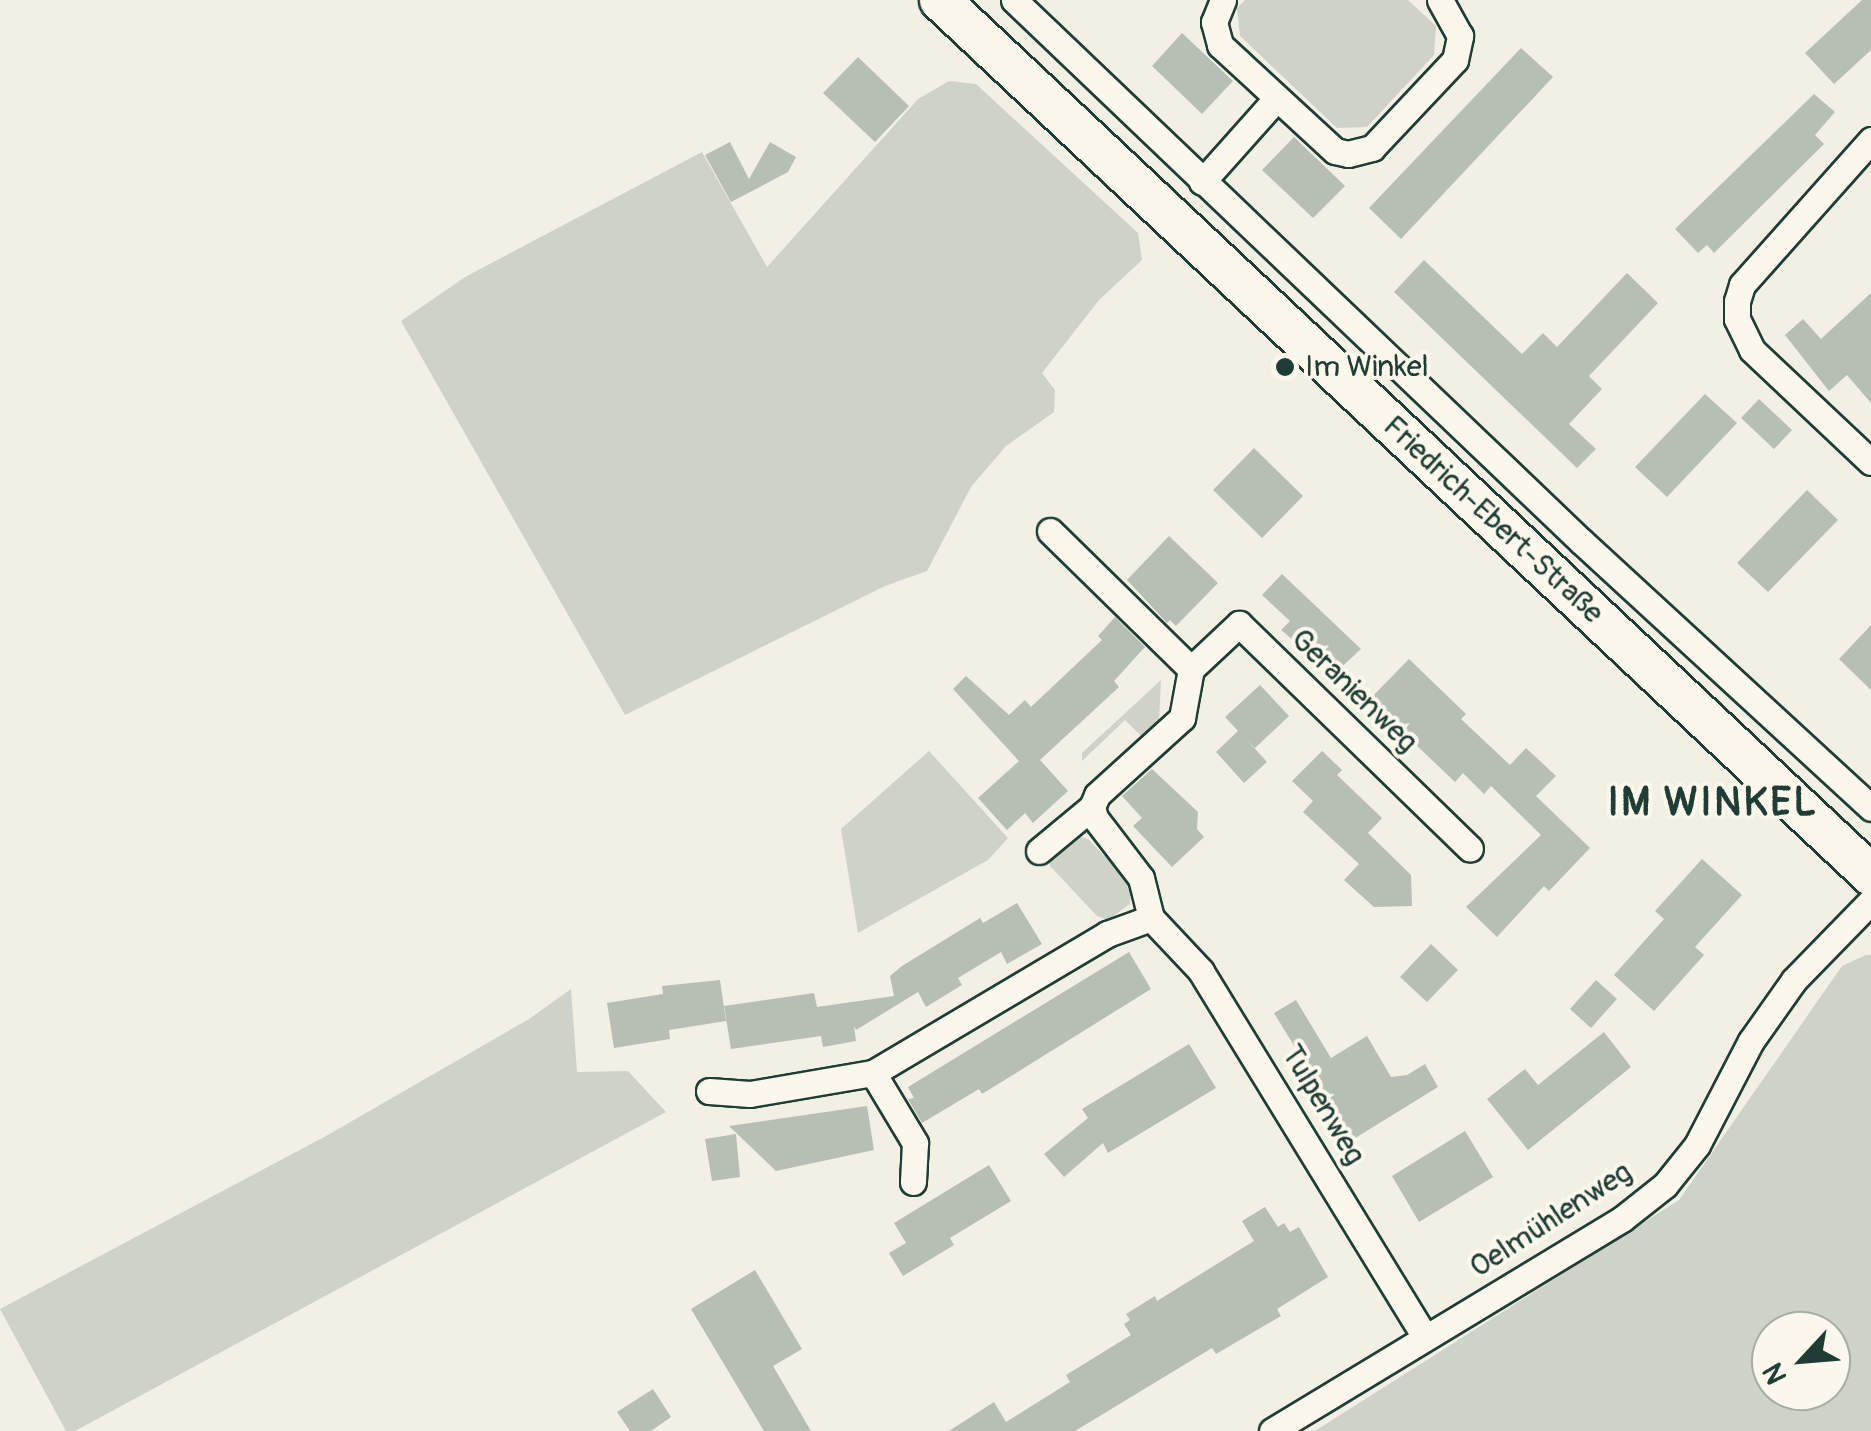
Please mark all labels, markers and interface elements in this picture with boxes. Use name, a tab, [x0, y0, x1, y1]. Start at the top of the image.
place label: Im Winkel	[1305, 349, 1429, 385]
marker: Im Winkel	[1274, 356, 1296, 378]
street label: Friedrich-Ebert-Straße	[1375, 409, 1611, 631]
street label: Geranienweg	[1283, 622, 1425, 760]
district label: IM WINKEL	[1607, 779, 1819, 827]
street label: Tulpenweg	[1273, 1039, 1373, 1171]
street label: Oelmühlenweg	[1463, 1154, 1639, 1286]
north arrow	[1751, 1311, 1851, 1411]
text: N	[1756, 1357, 1795, 1390]

